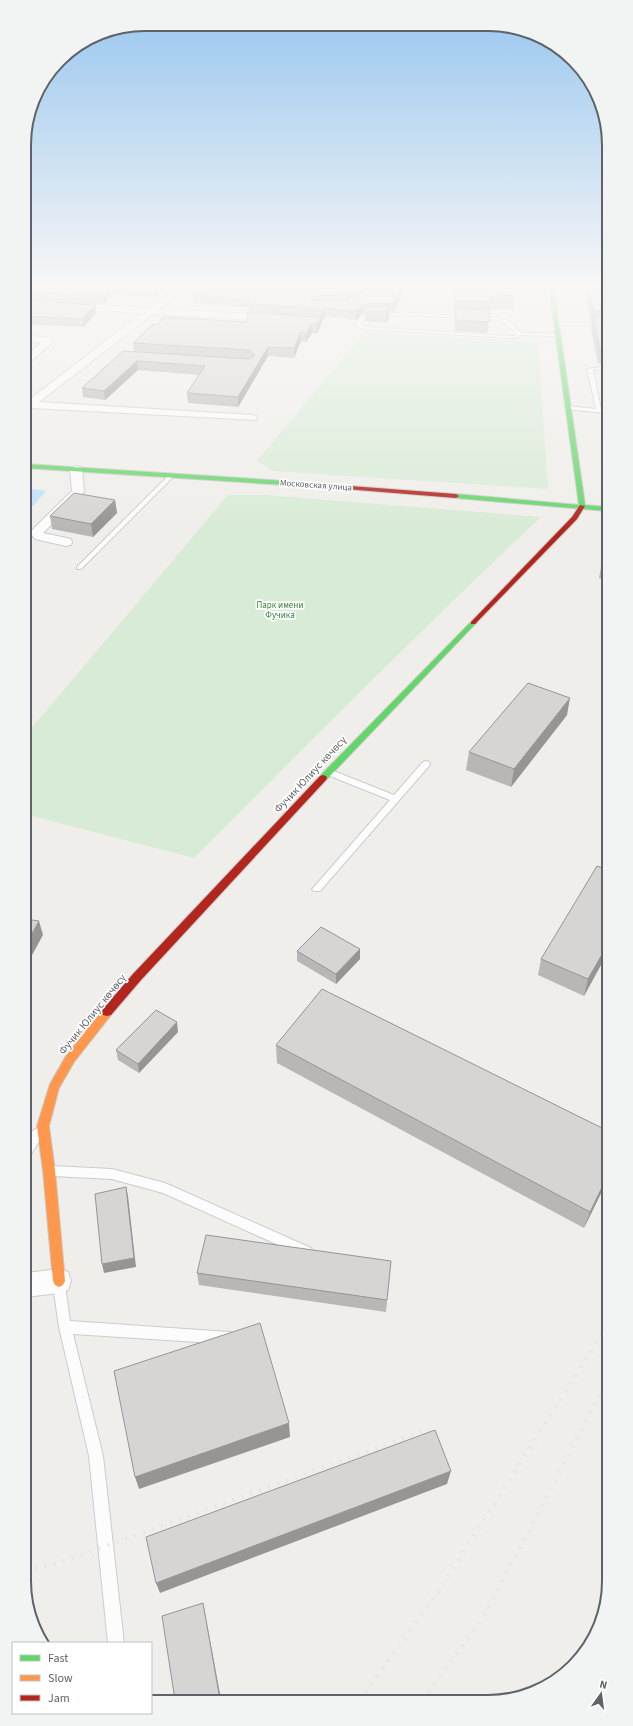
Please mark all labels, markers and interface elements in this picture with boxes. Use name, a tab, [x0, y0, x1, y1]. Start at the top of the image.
street label: Московская улица	[279, 476, 352, 495]
park label: Парк имени Фучика	[257, 599, 303, 622]
street label: Фучик Юлиус көчөсү	[271, 733, 350, 816]
street label: Фучик Юлиус көчөсү	[55, 971, 130, 1058]
legend	[12, 1642, 152, 1714]
text: Fast	[48, 1650, 68, 1667]
text: Slow	[48, 1670, 73, 1687]
north arrow	[581, 1674, 621, 1714]
text: N	[598, 1677, 609, 1693]
text: Jam	[48, 1690, 70, 1707]

